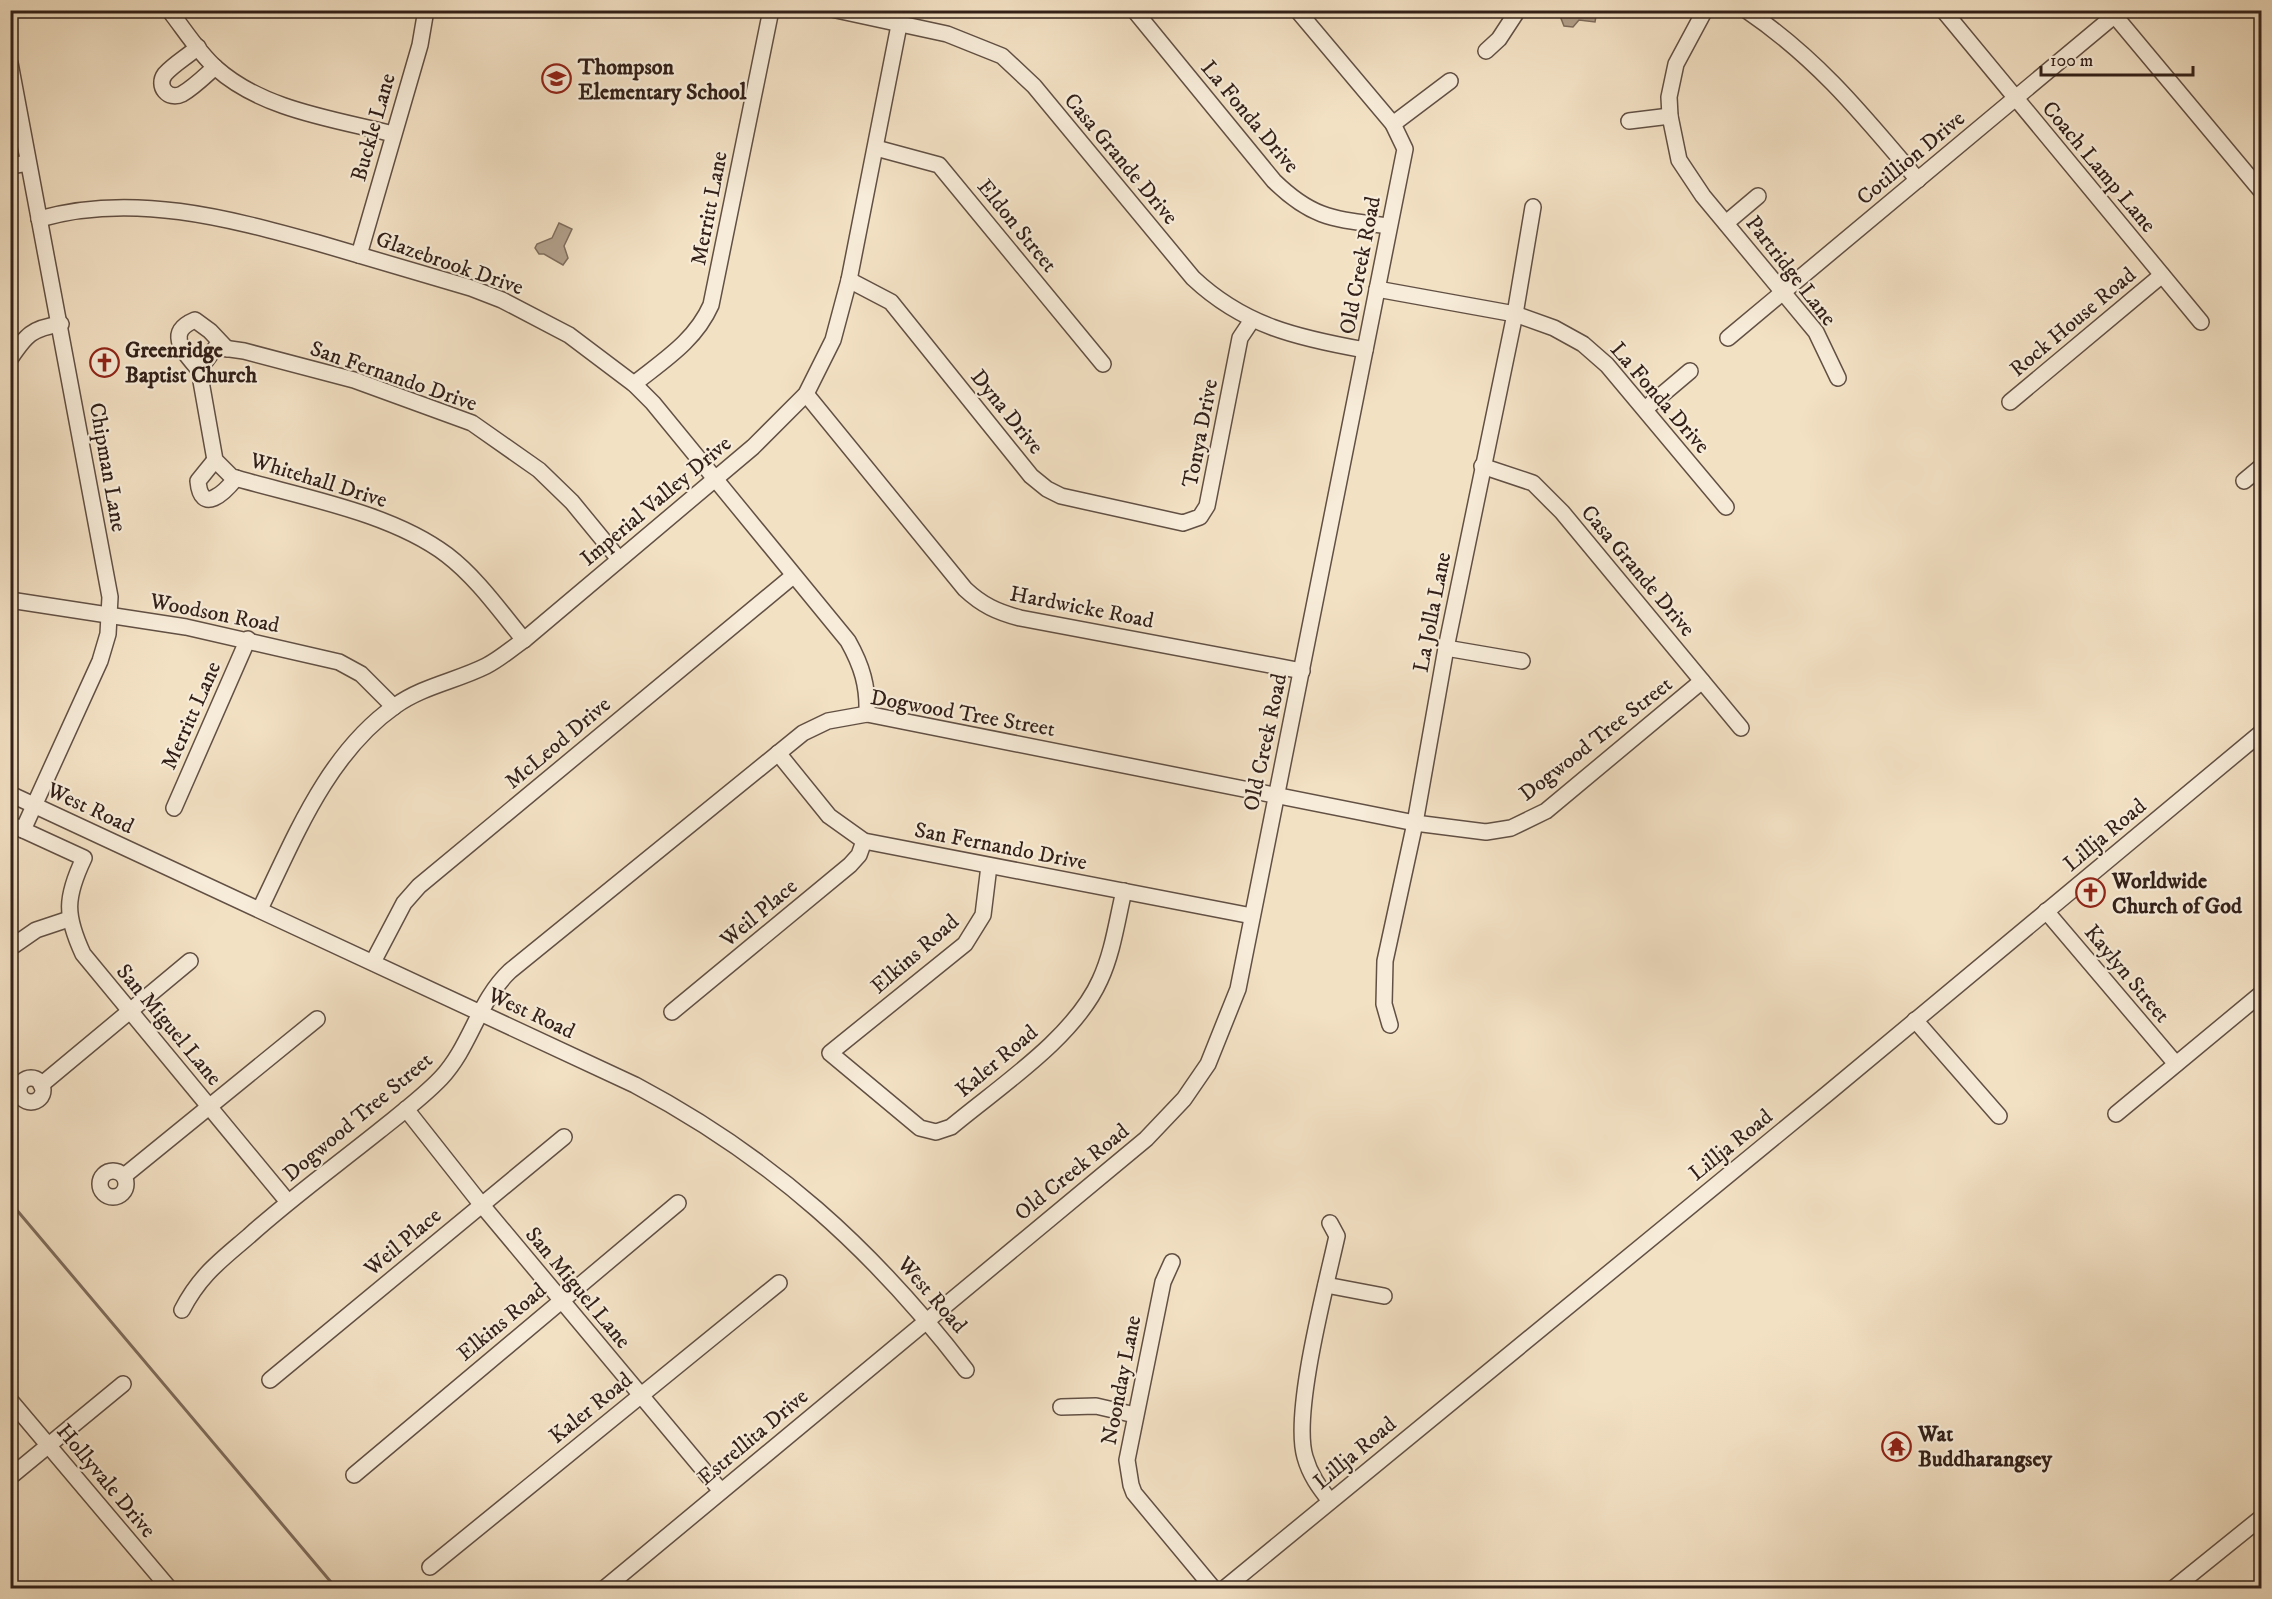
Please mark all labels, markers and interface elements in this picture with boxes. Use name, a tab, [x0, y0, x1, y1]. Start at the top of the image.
scale bar	[2041, 39, 2192, 77]
text: 100 m	[2050, 50, 2093, 72]
place label: Thompson Elementary School	[577, 54, 747, 106]
street label: La Fonda Drive	[1195, 55, 1305, 179]
school or university icon: Thompson Elementary School	[541, 63, 573, 95]
street label: Buckle Lane	[345, 70, 402, 184]
street label: Casa Grande Drive	[1058, 88, 1184, 230]
street label: Coach Lamp Lane	[2036, 96, 2162, 238]
street label: Cotillion Drive	[1851, 105, 1971, 211]
street label: Merritt Lane	[685, 149, 734, 268]
street label: Eldon Street	[971, 174, 1063, 278]
street label: Old Creek Road	[1334, 194, 1387, 336]
street label: Partridge Lane	[1739, 210, 1842, 331]
street label: Glazebrook Drive	[372, 226, 527, 301]
street label: Rock House Road	[2004, 261, 2142, 383]
street label: San Fernando Drive	[306, 335, 481, 418]
place label: Greenridge Baptist Church	[125, 337, 257, 389]
street label: La Fonda Drive	[1604, 337, 1716, 459]
church icon: Greenridge Baptist Church	[88, 346, 120, 378]
street label: Dyna Drive	[964, 364, 1049, 460]
street label: Tonya Drive	[1177, 377, 1224, 490]
street label: Chipman Lane	[83, 401, 132, 534]
street label: Imperial Valley Drive	[575, 430, 737, 572]
street label: Whitehall Drive	[246, 446, 390, 514]
street label: Casa Grande Drive	[1575, 500, 1701, 642]
street label: La Jolla Lane	[1408, 550, 1457, 675]
street label: Hardwicke Road	[1007, 580, 1156, 635]
street label: Woodson Road	[147, 588, 282, 639]
street label: Merritt Lane	[156, 657, 227, 774]
street label: Old Creek Road	[1238, 671, 1293, 813]
street label: Dogwood Tree Street	[1514, 671, 1678, 807]
street label: Dogwood Tree Street	[868, 684, 1057, 743]
street label: McLeod Drive	[500, 691, 616, 795]
street label: West Road	[42, 776, 138, 840]
street label: Lillja Road	[2058, 793, 2152, 878]
street label: San Fernando Drive	[912, 817, 1089, 876]
place label: Worldwide Church of God	[2111, 868, 2243, 920]
street label: Weil Place	[714, 873, 803, 954]
church icon: Worldwide Church of God	[2075, 877, 2107, 909]
street label: Elkins Road	[865, 909, 965, 1000]
street label: Kaylyn Street	[2078, 919, 2176, 1029]
street label: San Miguel Lane	[110, 959, 228, 1091]
street label: West Road	[483, 981, 579, 1045]
street label: Kaler Road	[950, 1019, 1044, 1103]
street label: Dogwood Tree Street	[278, 1047, 438, 1188]
street label: Lillja Road	[1684, 1103, 1778, 1187]
street label: Old Creek Road	[1009, 1118, 1135, 1227]
street label: Weil Place	[358, 1202, 447, 1283]
street label: San Miguel Lane	[519, 1222, 637, 1354]
street label: West Road	[891, 1250, 973, 1339]
street label: Elkins Road	[452, 1277, 552, 1367]
street label: Noonday Lane	[1096, 1313, 1147, 1447]
street label: Kaler Road	[544, 1367, 638, 1450]
street label: Estrellita Drive	[692, 1383, 814, 1491]
street label: Lillja Road	[1308, 1411, 1402, 1496]
street label: Hollyvale Drive	[50, 1418, 161, 1543]
place label: Wat Buddharangsey	[1917, 1421, 2053, 1473]
temple icon: Wat Buddharangsey	[1881, 1430, 1913, 1462]

